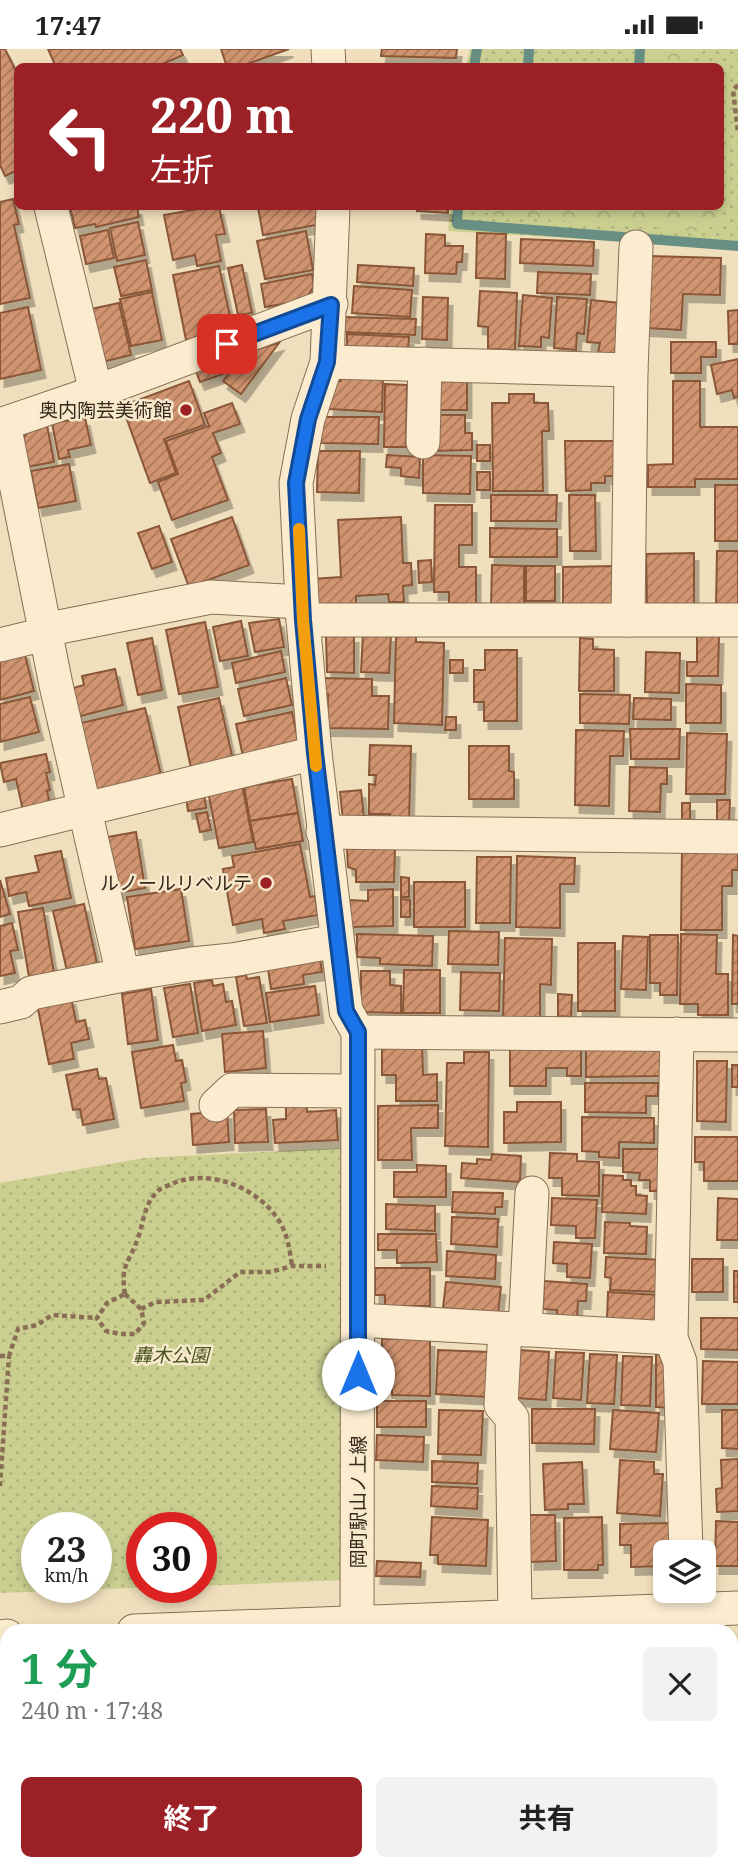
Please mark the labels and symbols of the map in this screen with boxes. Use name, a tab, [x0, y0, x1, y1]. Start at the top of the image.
pin	[197, 314, 257, 374]
place label: 奥内陶芸美術館	[39, 397, 172, 423]
marker: 奥内陶芸美術館	[178, 402, 194, 418]
place label: ルノールリベルテ	[100, 870, 252, 896]
marker: ルノールリベルテ	[258, 875, 274, 891]
position arrow	[321, 1337, 395, 1411]
park label: 轟木公園	[133, 1342, 212, 1368]
street label: 岡町駅山ノ上線	[345, 1435, 371, 1569]
speed limit sign: 30	[126, 1512, 217, 1603]

